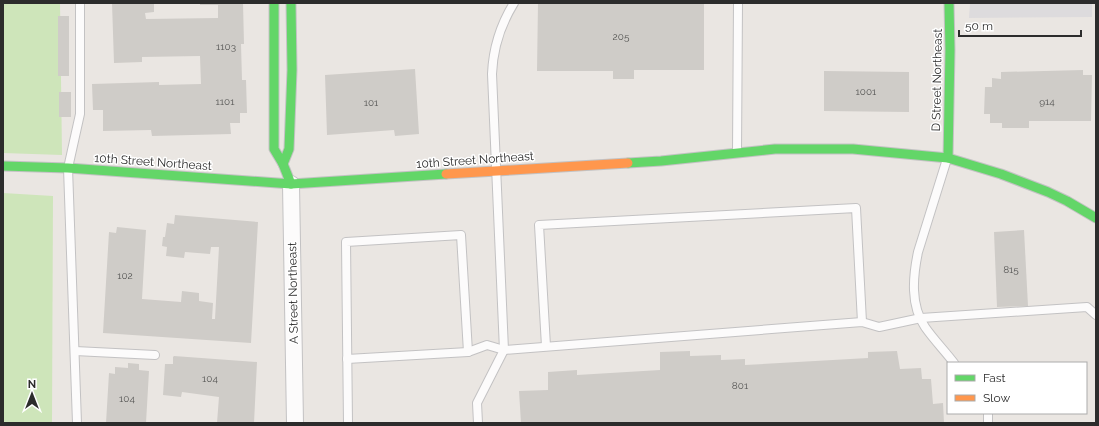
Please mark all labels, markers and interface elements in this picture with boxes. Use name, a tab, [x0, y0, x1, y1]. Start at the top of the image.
scale bar	[959, 12, 1081, 38]
text: 50 m	[965, 19, 993, 33]
street label: D Street Northeast	[929, 28, 945, 132]
house number: 205	[613, 31, 630, 42]
house number: 1103	[216, 41, 236, 52]
house number: 1001	[856, 86, 877, 97]
house number: 1101	[216, 96, 235, 107]
house number: 914	[1039, 96, 1055, 107]
house number: 101	[364, 97, 379, 108]
street label: 10th Street Northeast	[416, 149, 534, 171]
street label: 10th Street Northeast	[94, 151, 212, 173]
street label: A Street Northeast	[285, 242, 301, 344]
house number: 815	[1003, 264, 1019, 275]
house number: 102	[117, 270, 133, 281]
legend	[947, 362, 1087, 414]
text: Fast	[983, 371, 1006, 385]
house number: 104	[202, 373, 218, 384]
north arrow	[12, 374, 52, 414]
text: N	[28, 378, 36, 391]
house number: 801	[732, 380, 749, 391]
text: Slow	[983, 391, 1010, 405]
house number: 104	[119, 393, 135, 404]

